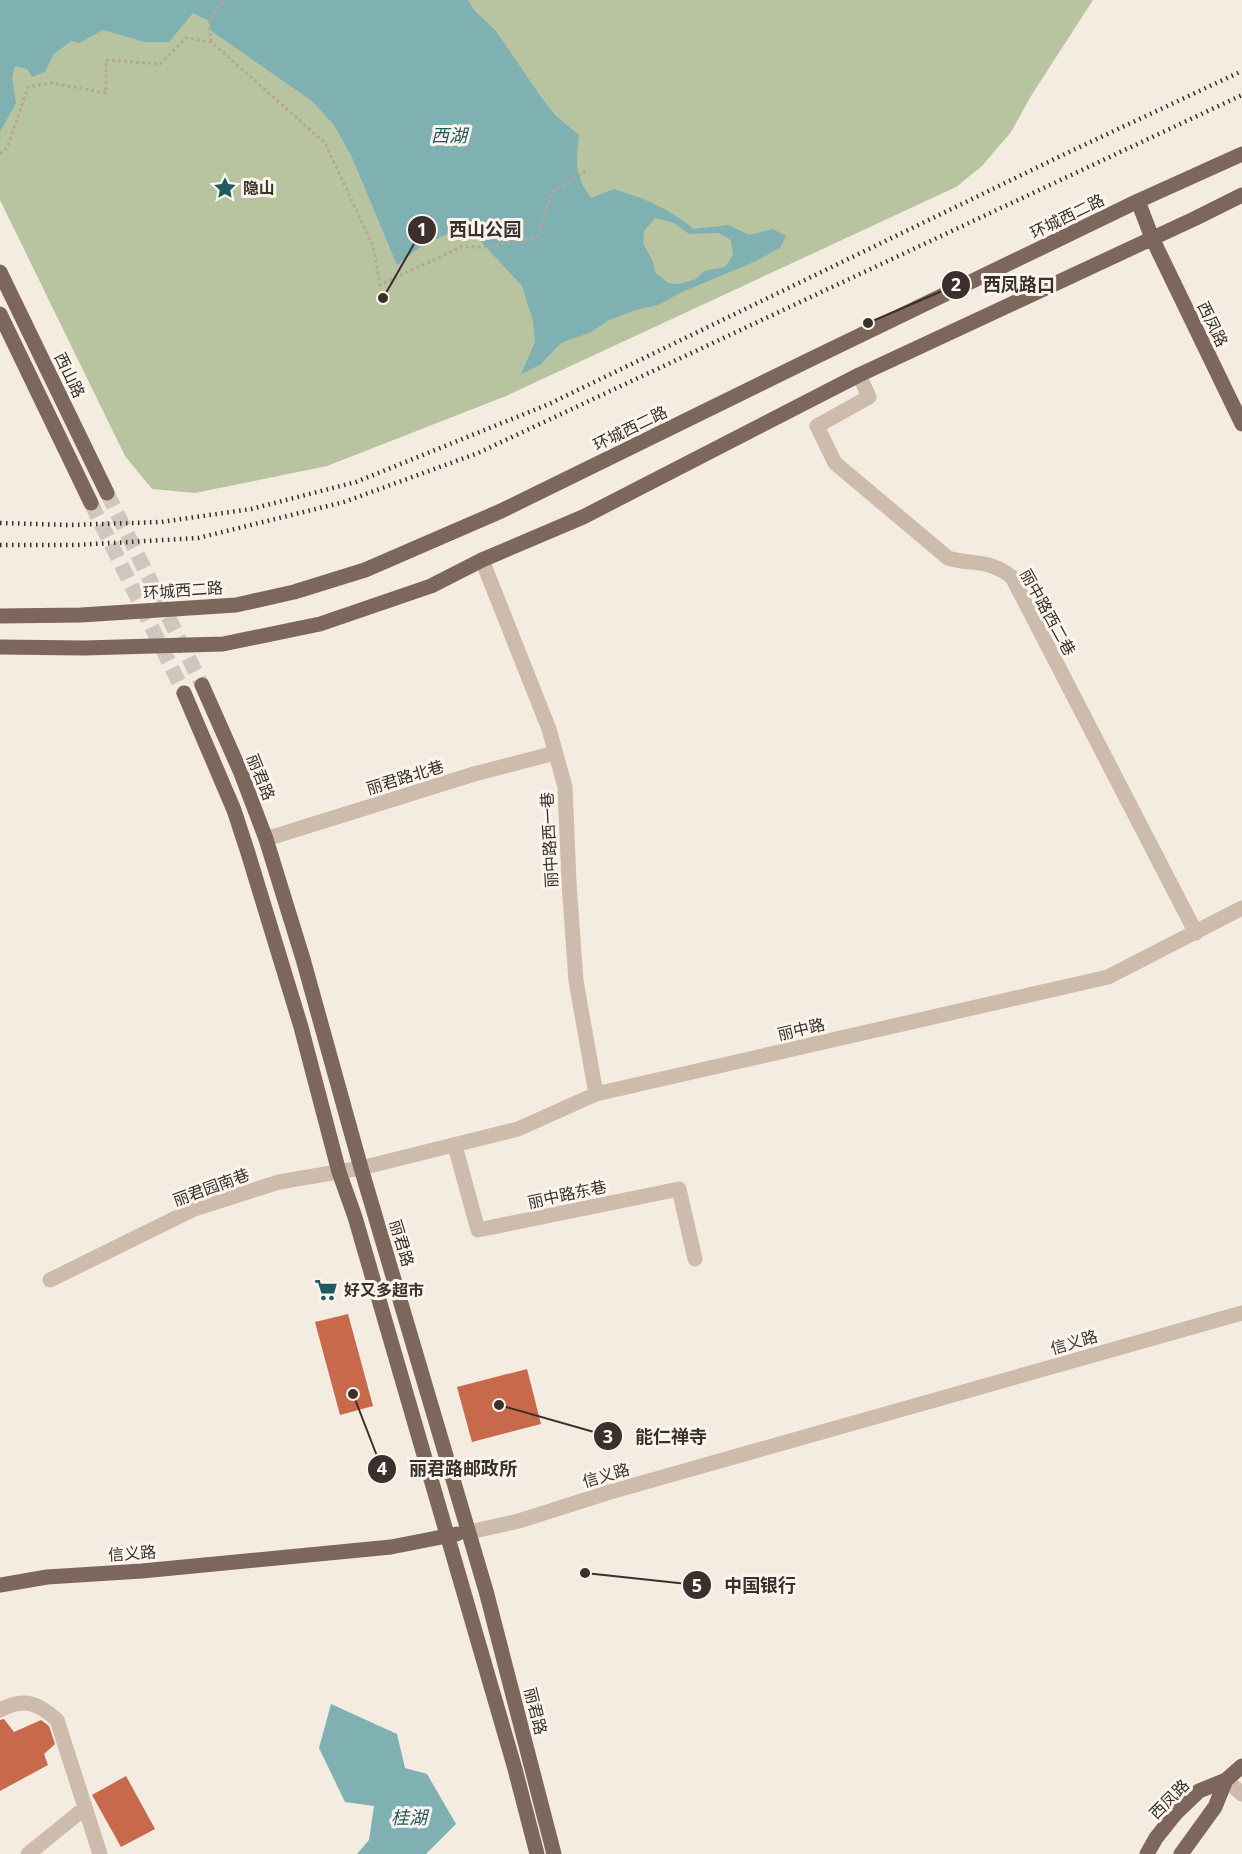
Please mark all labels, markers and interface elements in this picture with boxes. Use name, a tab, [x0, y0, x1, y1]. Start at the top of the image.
water label: 西湖	[431, 123, 470, 147]
place icon: 隐山	[212, 175, 238, 201]
place label: 隐山	[243, 177, 275, 199]
street label: 环城西二路	[1026, 189, 1108, 243]
callout: 西山公园	[407, 212, 533, 248]
text: 1	[417, 217, 427, 241]
text: 西山公园	[449, 217, 521, 241]
callout: 西凤路口	[941, 267, 1067, 303]
text: 2	[951, 272, 961, 296]
text: 西凤路口	[983, 272, 1055, 296]
street label: 西凤路	[1193, 298, 1233, 350]
street label: 西山路	[50, 349, 90, 401]
street label: 环城西二路	[589, 401, 671, 455]
street label: 丽中路西二巷	[1015, 565, 1081, 659]
street label: 环城西二路	[142, 576, 224, 604]
street label: 丽君路	[242, 751, 280, 803]
street label: 丽君路北巷	[364, 755, 446, 799]
street label: 丽中路西一巷	[536, 791, 562, 889]
street label: 丽中路	[775, 1013, 827, 1045]
street label: 丽君园南巷	[170, 1163, 252, 1211]
street label: 丽中路东巷	[526, 1175, 608, 1213]
street label: 丽君路	[384, 1217, 420, 1269]
supermarket icon: 好又多超市	[313, 1277, 339, 1303]
place label: 好又多超市	[344, 1279, 424, 1301]
street label: 信义路	[1048, 1325, 1100, 1359]
callout: 能仁禅寺	[593, 1418, 719, 1454]
text: 3	[603, 1424, 613, 1448]
text: 能仁禅寺	[635, 1424, 707, 1448]
callout: 丽君路邮政所	[367, 1451, 529, 1487]
text: 4	[377, 1456, 387, 1480]
text: 丽君路邮政所	[409, 1456, 517, 1480]
street label: 信义路	[580, 1458, 632, 1492]
street label: 信义路	[107, 1540, 157, 1566]
callout: 中国银行	[682, 1567, 808, 1603]
text: 5	[692, 1573, 702, 1597]
text: 中国银行	[724, 1573, 796, 1597]
street label: 丽君路	[520, 1685, 552, 1737]
street label: 西凤路	[1144, 1774, 1194, 1824]
water label: 桂湖	[391, 1805, 430, 1829]

